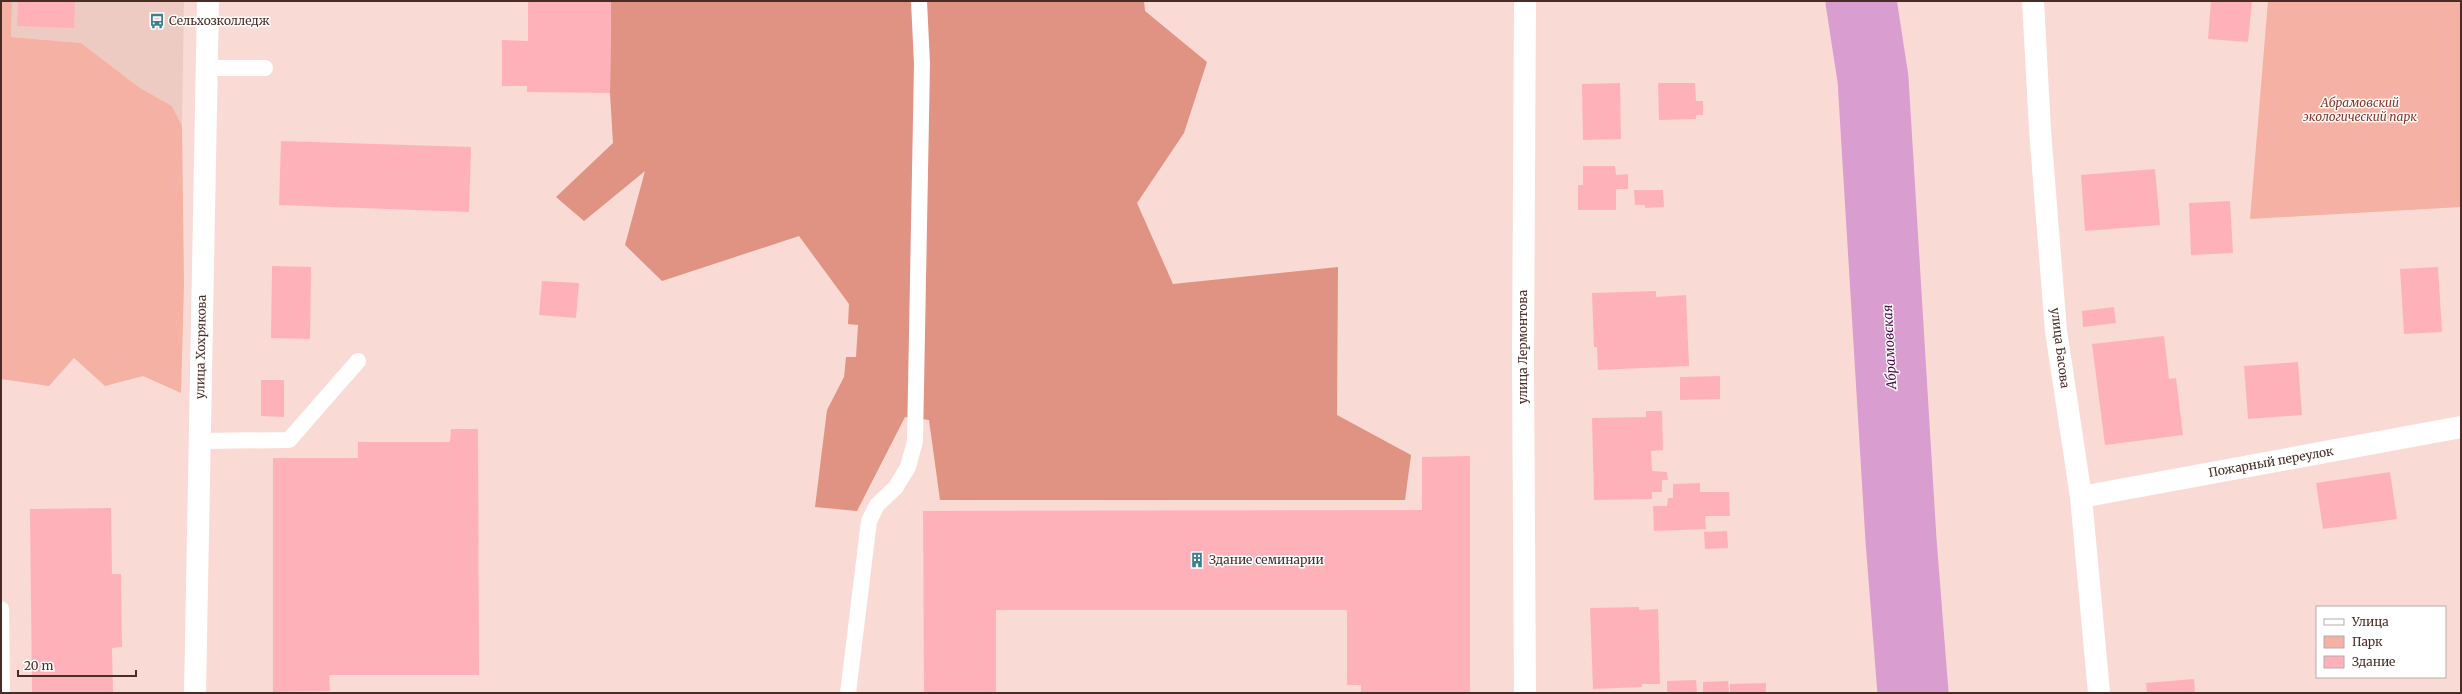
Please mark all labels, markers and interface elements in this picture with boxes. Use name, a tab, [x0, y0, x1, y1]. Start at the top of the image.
bus stop icon: Сельхозколледж	[148, 12, 166, 30]
place label: Сельхозколледж	[169, 13, 270, 28]
park label: Абрамовский экологический парк	[2303, 95, 2417, 124]
street label: улица Лермонтова	[1515, 289, 1530, 404]
street label: улица Хохрякова	[192, 294, 209, 399]
water label: Абрамовская	[1879, 304, 1900, 391]
street label: улица Басова	[2048, 307, 2073, 390]
street label: Пожарный переулок	[2207, 443, 2335, 480]
building icon: Здание семинарии	[1188, 551, 1206, 569]
place label: Здание семинарии	[1209, 552, 1324, 567]
legend	[2316, 606, 2446, 678]
text: Улица	[2351, 614, 2389, 629]
text: Парк	[2352, 634, 2383, 649]
scale bar	[18, 652, 136, 678]
text: Здание	[2352, 654, 2395, 669]
text: 20 m	[24, 658, 53, 673]

